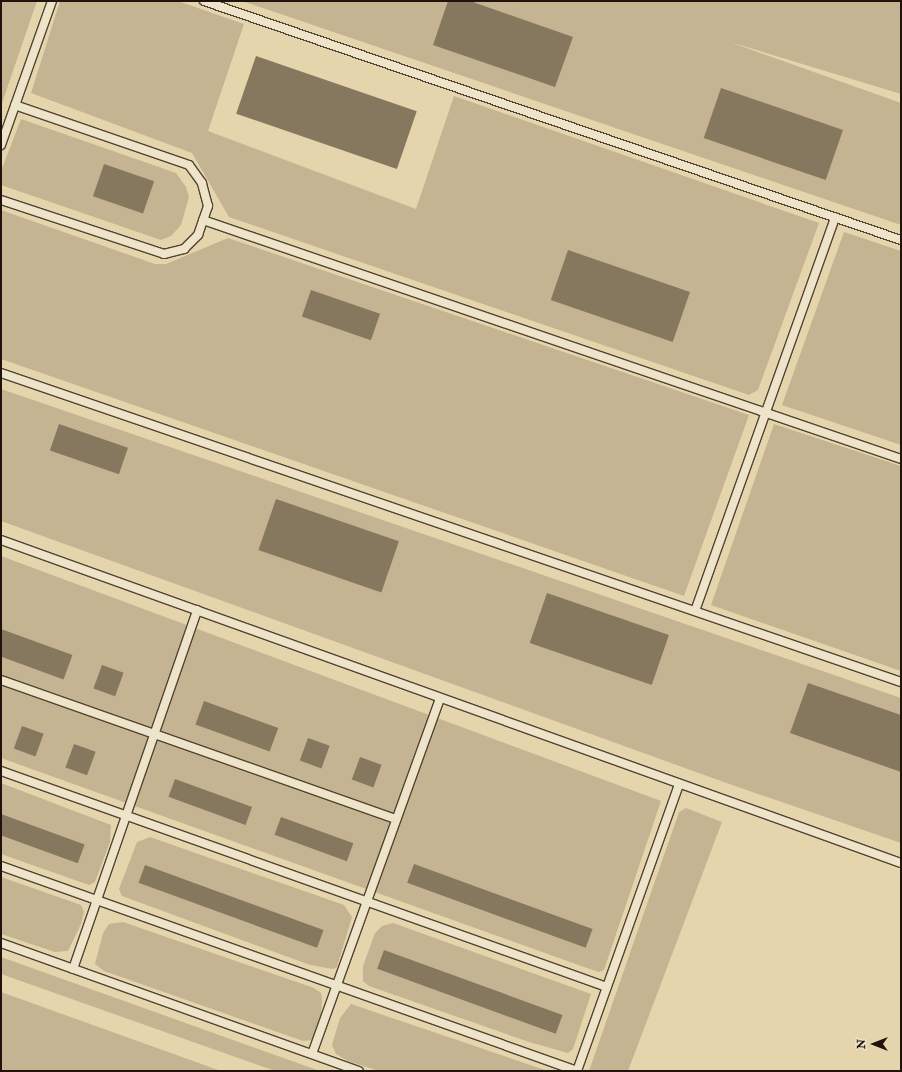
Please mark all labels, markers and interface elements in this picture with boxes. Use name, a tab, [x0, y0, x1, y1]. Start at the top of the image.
north arrow	[854, 1024, 894, 1064]
text: N	[855, 1039, 868, 1049]

